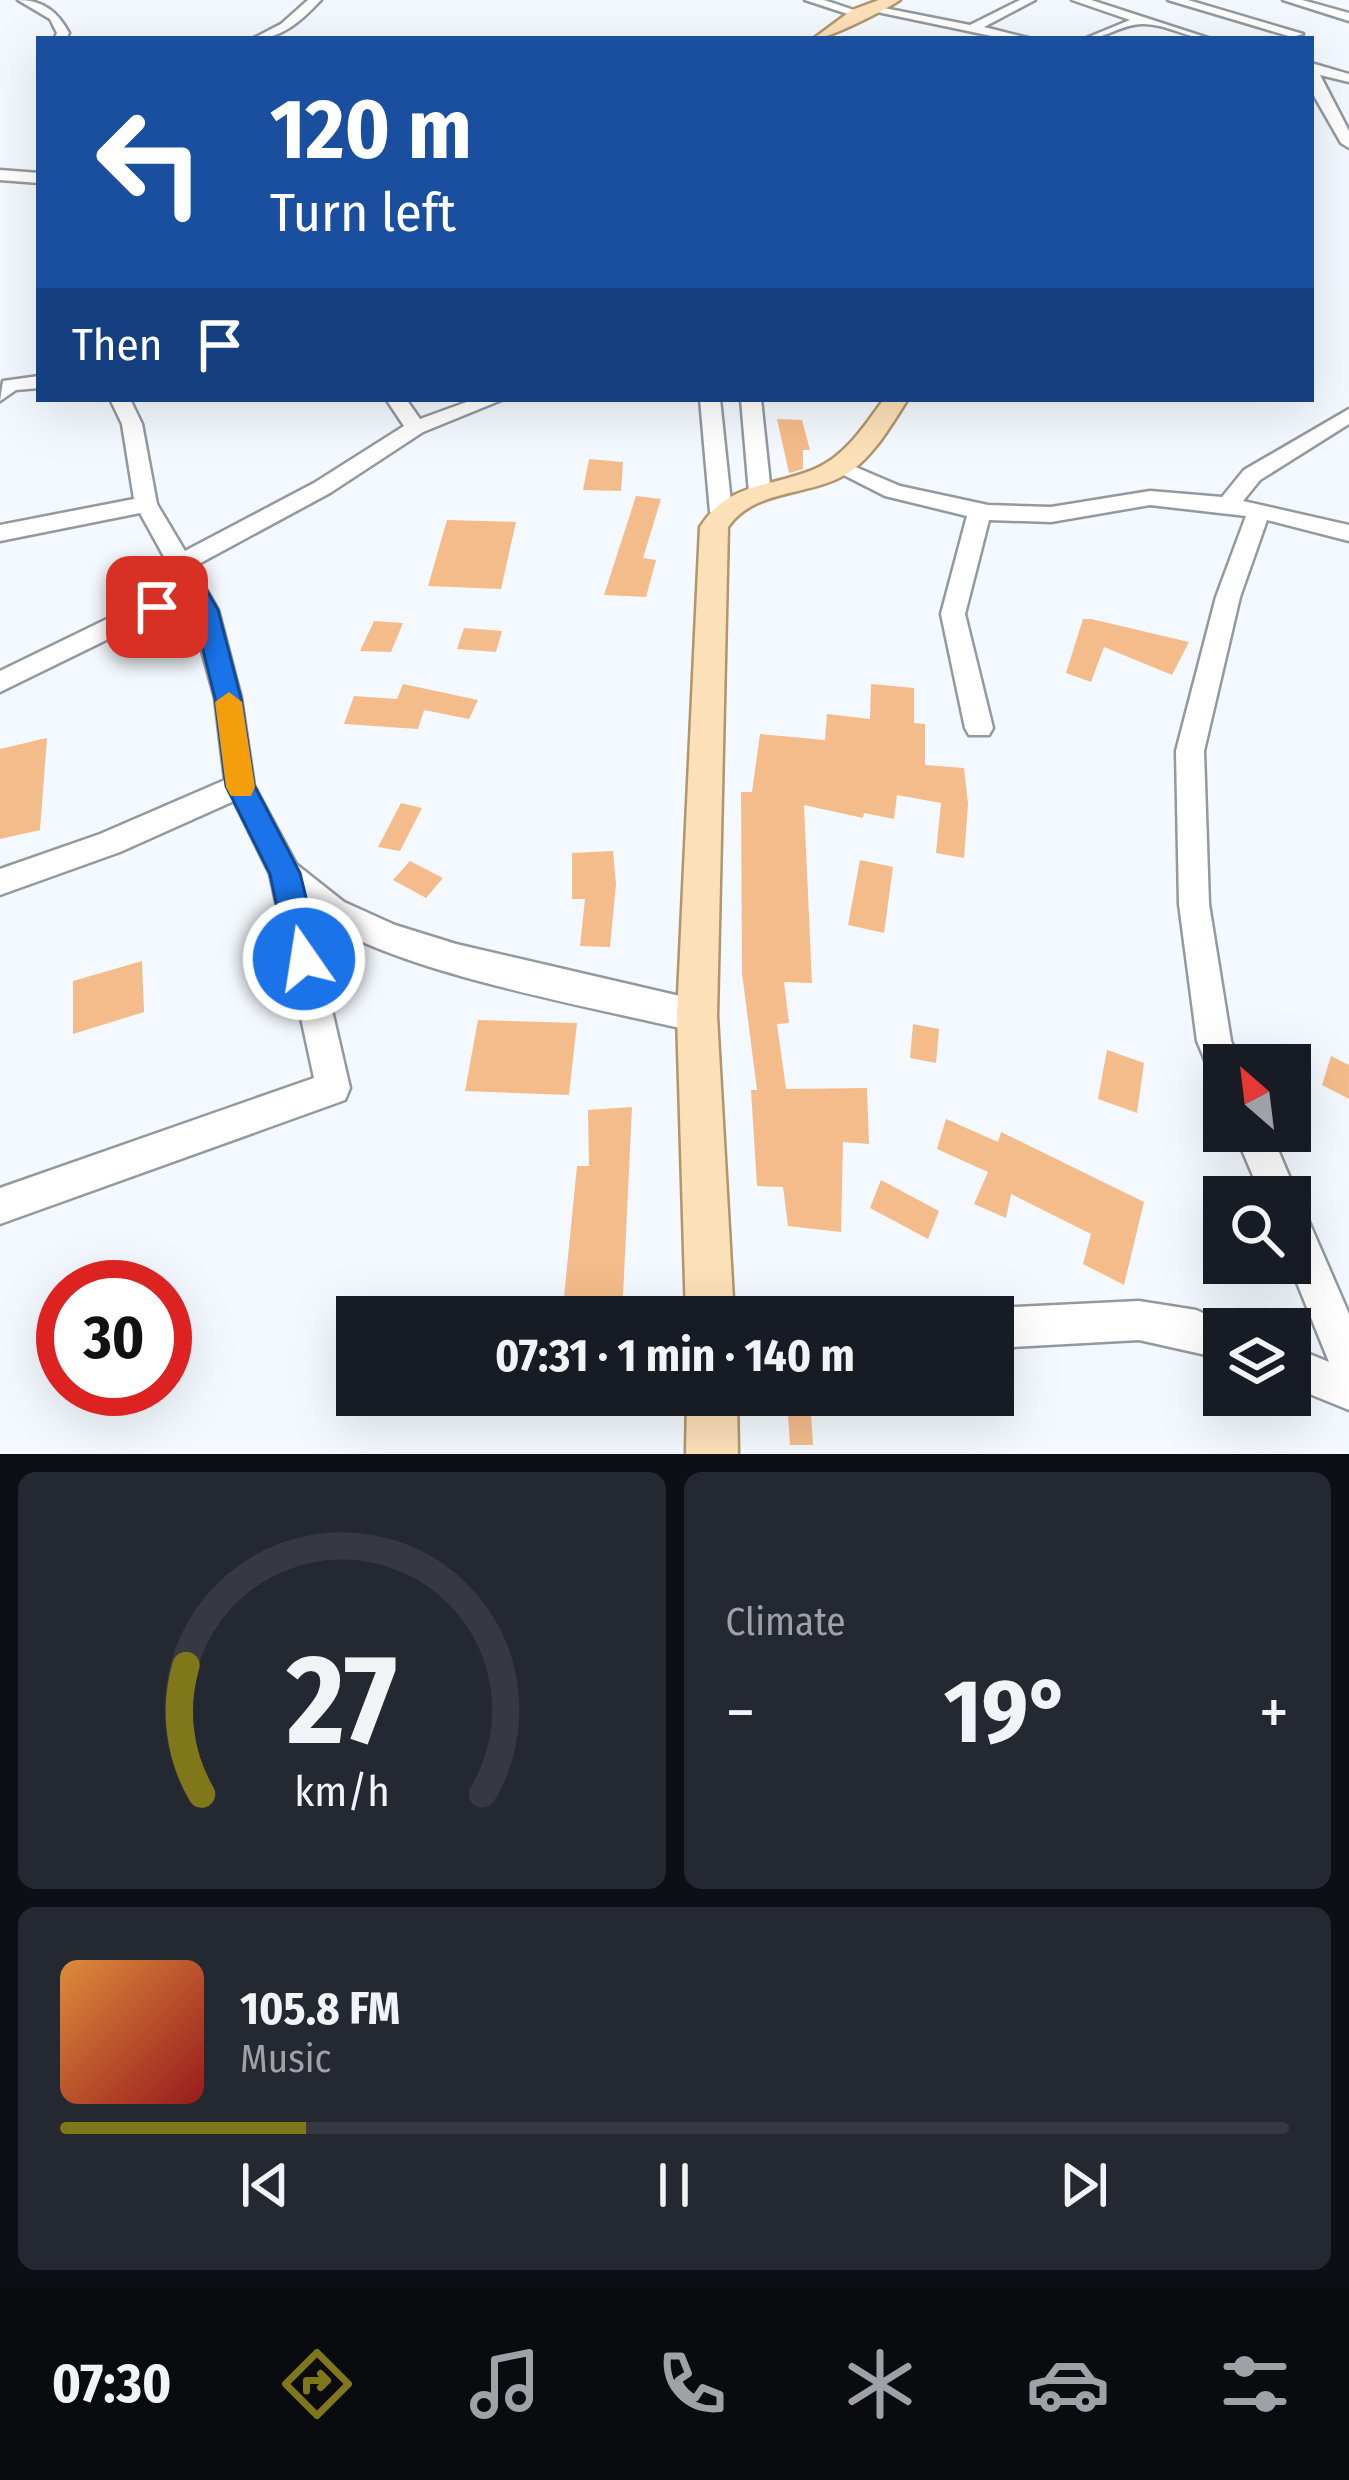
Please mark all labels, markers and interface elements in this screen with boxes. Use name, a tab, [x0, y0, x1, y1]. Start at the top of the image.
text: 120 m	[270, 79, 472, 180]
icon: left	[72, 84, 228, 240]
text: Turn left	[270, 181, 456, 245]
icon: arrive	[187, 312, 253, 378]
text: Then	[72, 318, 163, 372]
pin	[106, 556, 208, 658]
icon: arrive	[124, 574, 190, 640]
position arrow	[241, 896, 367, 1022]
north arrow	[1203, 1044, 1311, 1152]
map controls	[1203, 1044, 1311, 1416]
button: search	[1203, 1176, 1311, 1284]
speed limit sign: 30	[36, 1260, 192, 1416]
button: layers	[1203, 1308, 1311, 1416]
text: 07:31 · 1 min · 140 m	[495, 1329, 855, 1383]
text: Climate	[726, 1599, 846, 1645]
text: 27	[286, 1626, 397, 1776]
text: 19°	[944, 1658, 1070, 1766]
text: −	[726, 1673, 755, 1752]
text: +	[1259, 1673, 1289, 1752]
text: km/h	[294, 1765, 390, 1816]
text: 105.8 FM	[240, 1982, 400, 2036]
text: Music	[240, 2036, 331, 2082]
icon: previous	[232, 2152, 298, 2218]
icon: pause	[641, 2152, 707, 2218]
icon: next	[1051, 2152, 1117, 2218]
icon: directions	[275, 2342, 359, 2426]
icon: music	[463, 2342, 547, 2426]
icon: phone	[650, 2342, 734, 2426]
icon: climate	[838, 2342, 922, 2426]
icon: car	[1026, 2342, 1110, 2426]
icon: filters	[1213, 2342, 1297, 2426]
text: 07:30	[52, 2352, 172, 2416]

